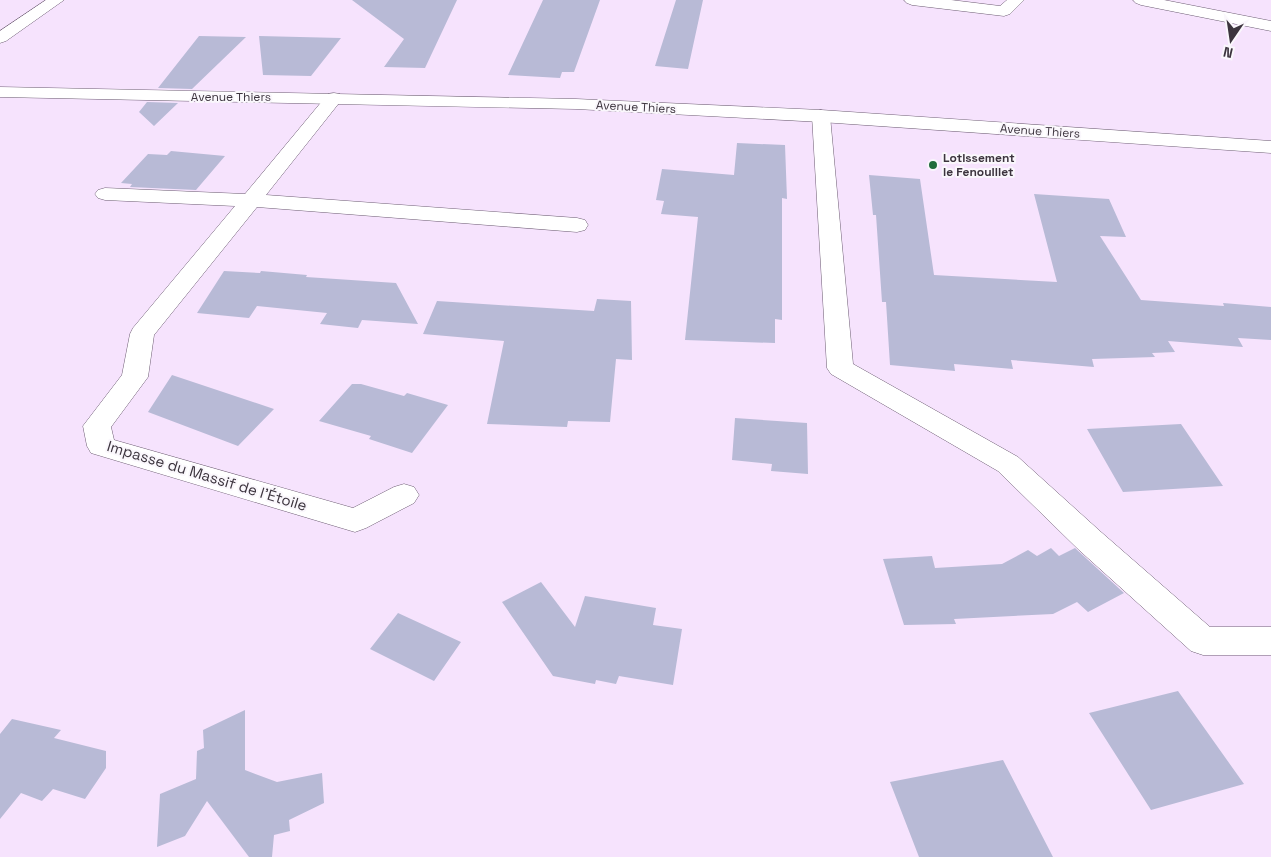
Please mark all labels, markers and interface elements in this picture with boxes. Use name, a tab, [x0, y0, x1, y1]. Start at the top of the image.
north arrow	[1206, 15, 1256, 65]
text: N	[1221, 43, 1235, 62]
street label: Avenue Thiers	[191, 89, 271, 105]
street label: Avenue Thiers	[595, 97, 677, 117]
street label: Avenue Thiers	[999, 120, 1081, 142]
place label: Lotissement le Fenouillet	[943, 150, 1015, 180]
marker: Lotissement le Fenouillet	[927, 159, 939, 171]
street label: Impasse du Massif de l'Étoile	[105, 436, 309, 515]

